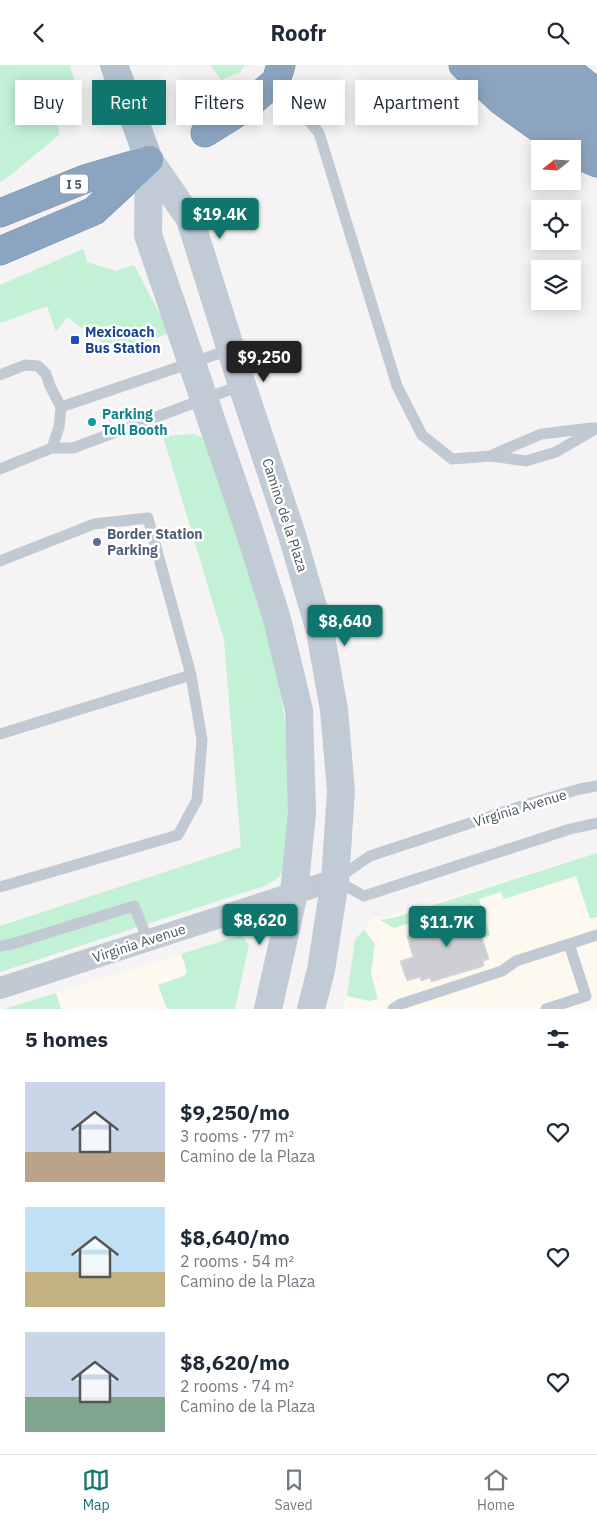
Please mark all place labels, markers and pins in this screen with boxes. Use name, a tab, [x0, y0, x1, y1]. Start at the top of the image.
pin: $19.4K	[179, 197, 261, 240]
place label: Mexicoach Bus Station	[85, 323, 161, 357]
marker: Mexicoach Bus Station	[69, 334, 81, 346]
pin: $9,250	[223, 341, 305, 383]
place label: Parking Toll Booth	[102, 405, 168, 439]
marker: Parking Toll Booth	[86, 416, 98, 428]
place label: Border Station Parking	[107, 525, 203, 559]
marker: Border Station Parking	[91, 536, 103, 548]
pin: $8,640	[304, 605, 386, 647]
pin: $8,620	[219, 903, 301, 946]
pin: $11.7K	[406, 905, 488, 948]

